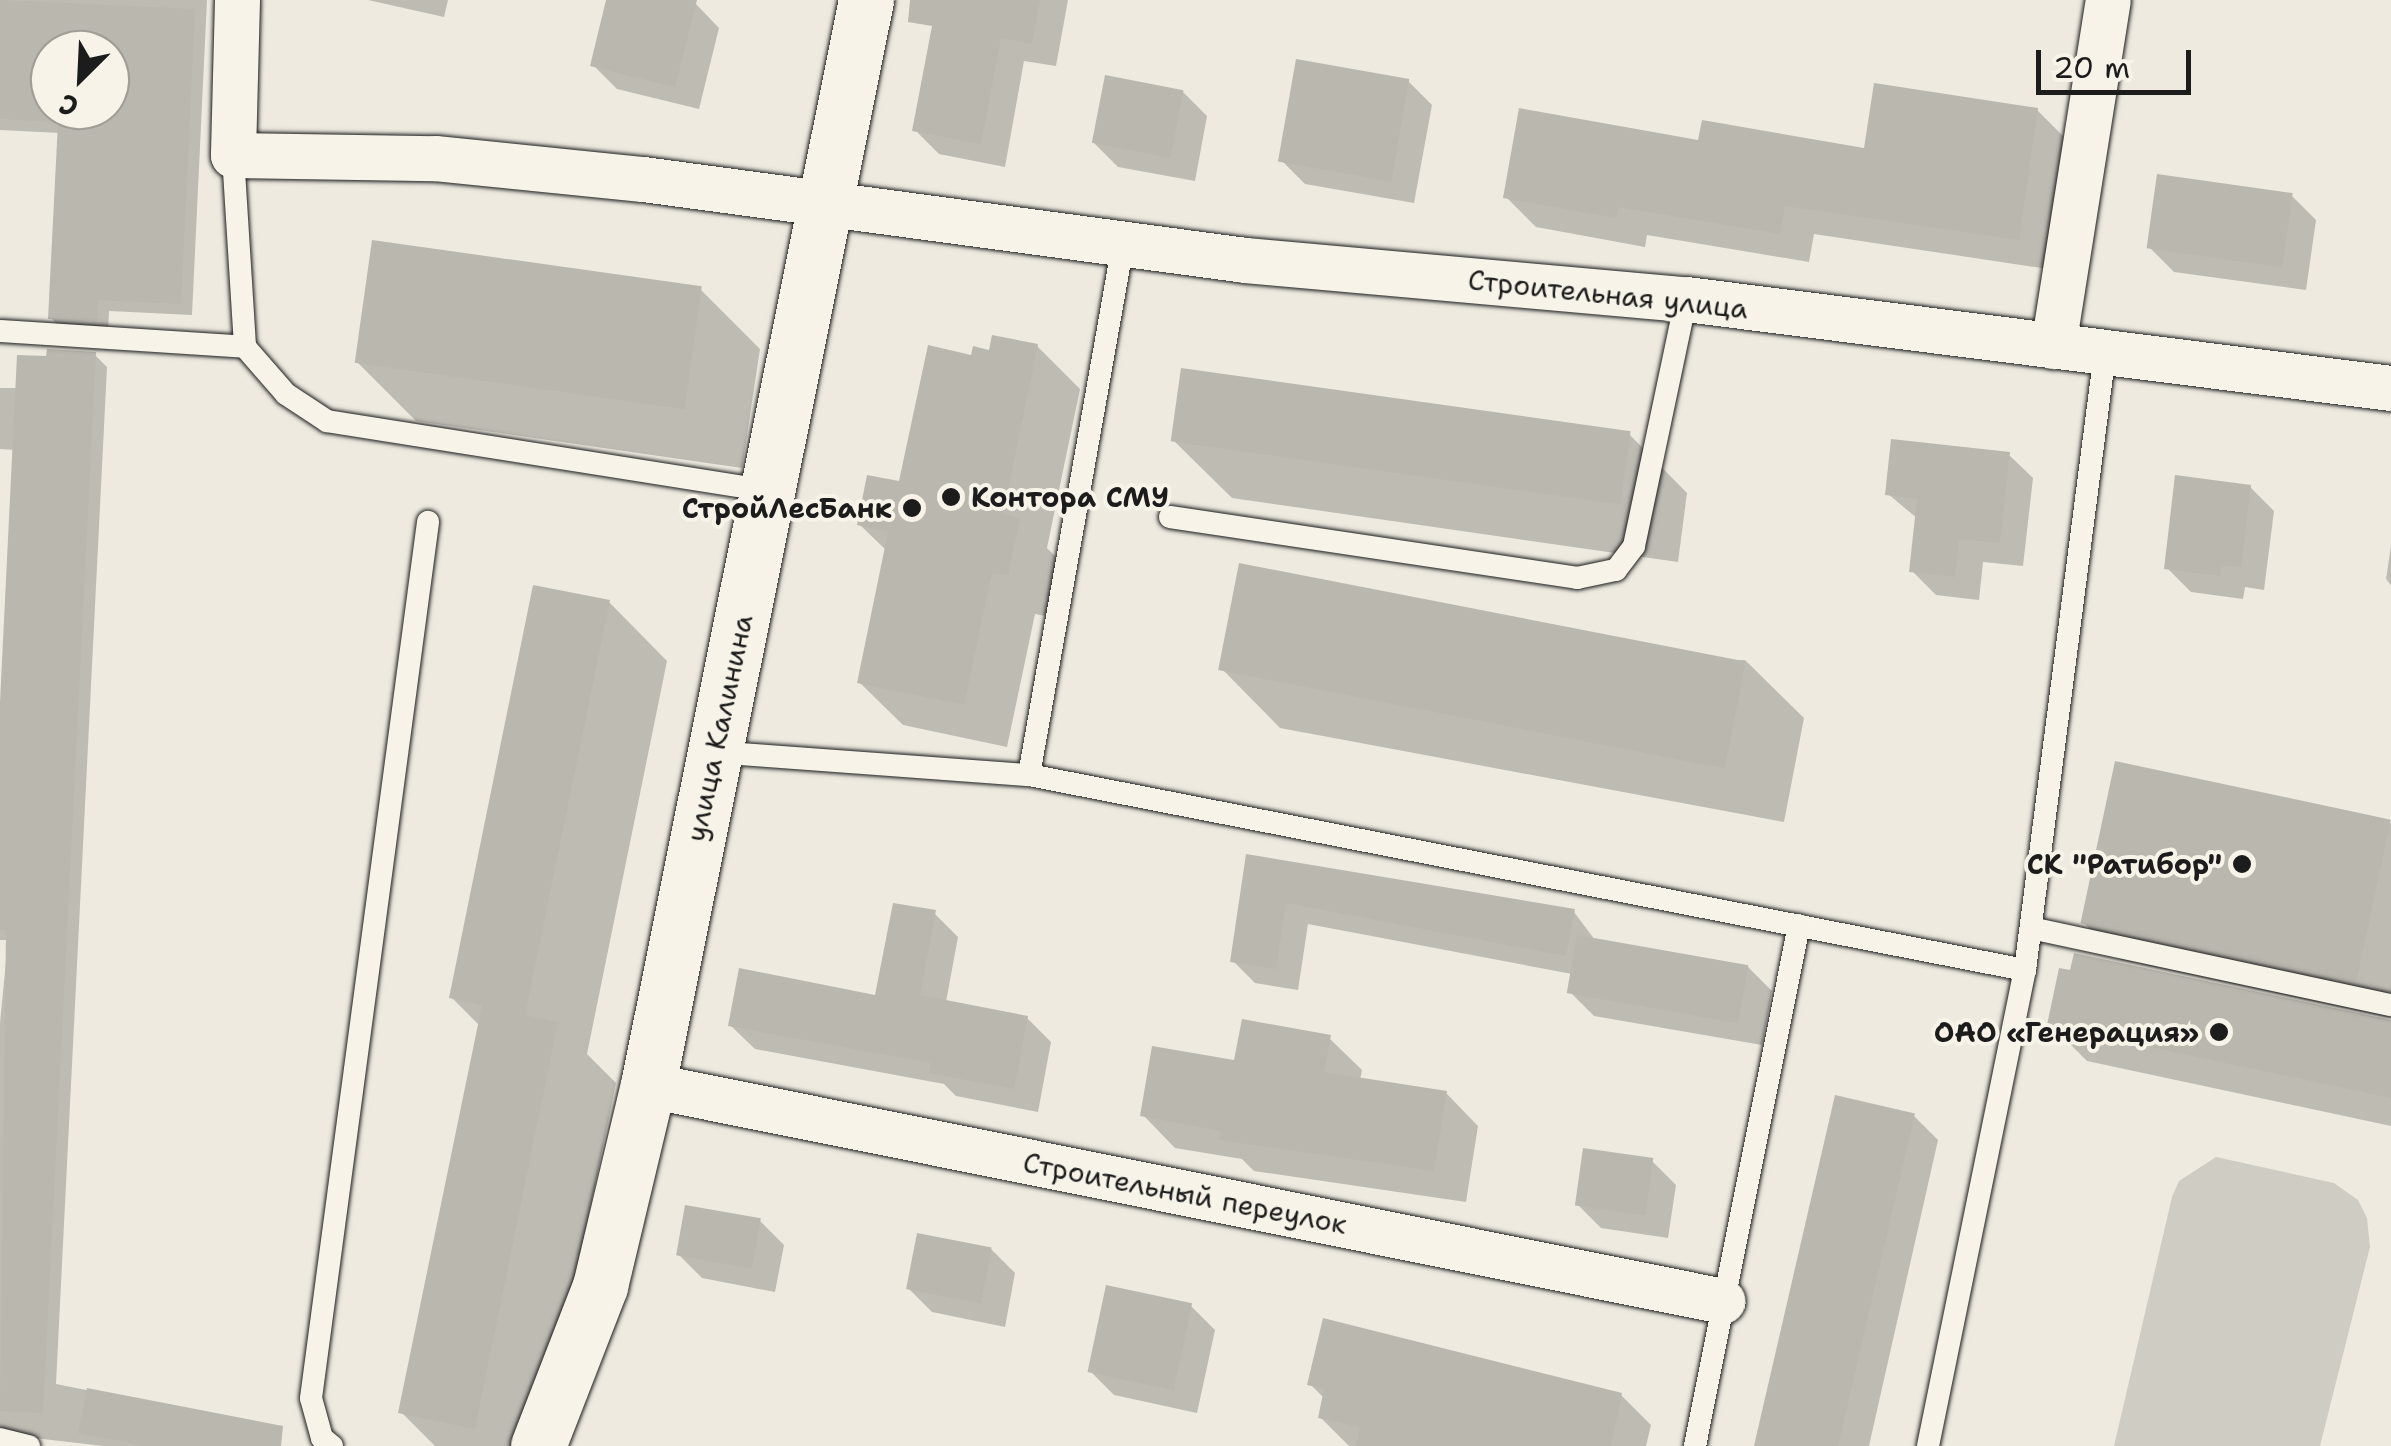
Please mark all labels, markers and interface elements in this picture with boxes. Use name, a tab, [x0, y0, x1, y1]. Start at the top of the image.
north arrow	[30, 30, 130, 130]
scale bar	[2041, 30, 2196, 92]
text: 20 m	[2053, 47, 2130, 88]
text: С	[53, 85, 84, 126]
street label: Строительная улица	[1466, 263, 1750, 325]
place label: Контора СМУ	[971, 480, 1169, 514]
marker: Контора СМУ	[940, 486, 962, 508]
place label: СтройЛесБанк	[682, 491, 892, 525]
marker: СтройЛесБанк	[901, 497, 923, 519]
street label: улица Калинина	[679, 611, 759, 845]
place label: СК "Ратибор"	[2027, 847, 2222, 881]
marker: СК "Ратибор"	[2231, 853, 2253, 875]
place label: ОАО «Генерация»	[1934, 1015, 2199, 1049]
marker: ОАО «Генерация»	[2208, 1021, 2230, 1043]
street label: Строительный переулок	[1020, 1145, 1350, 1241]

